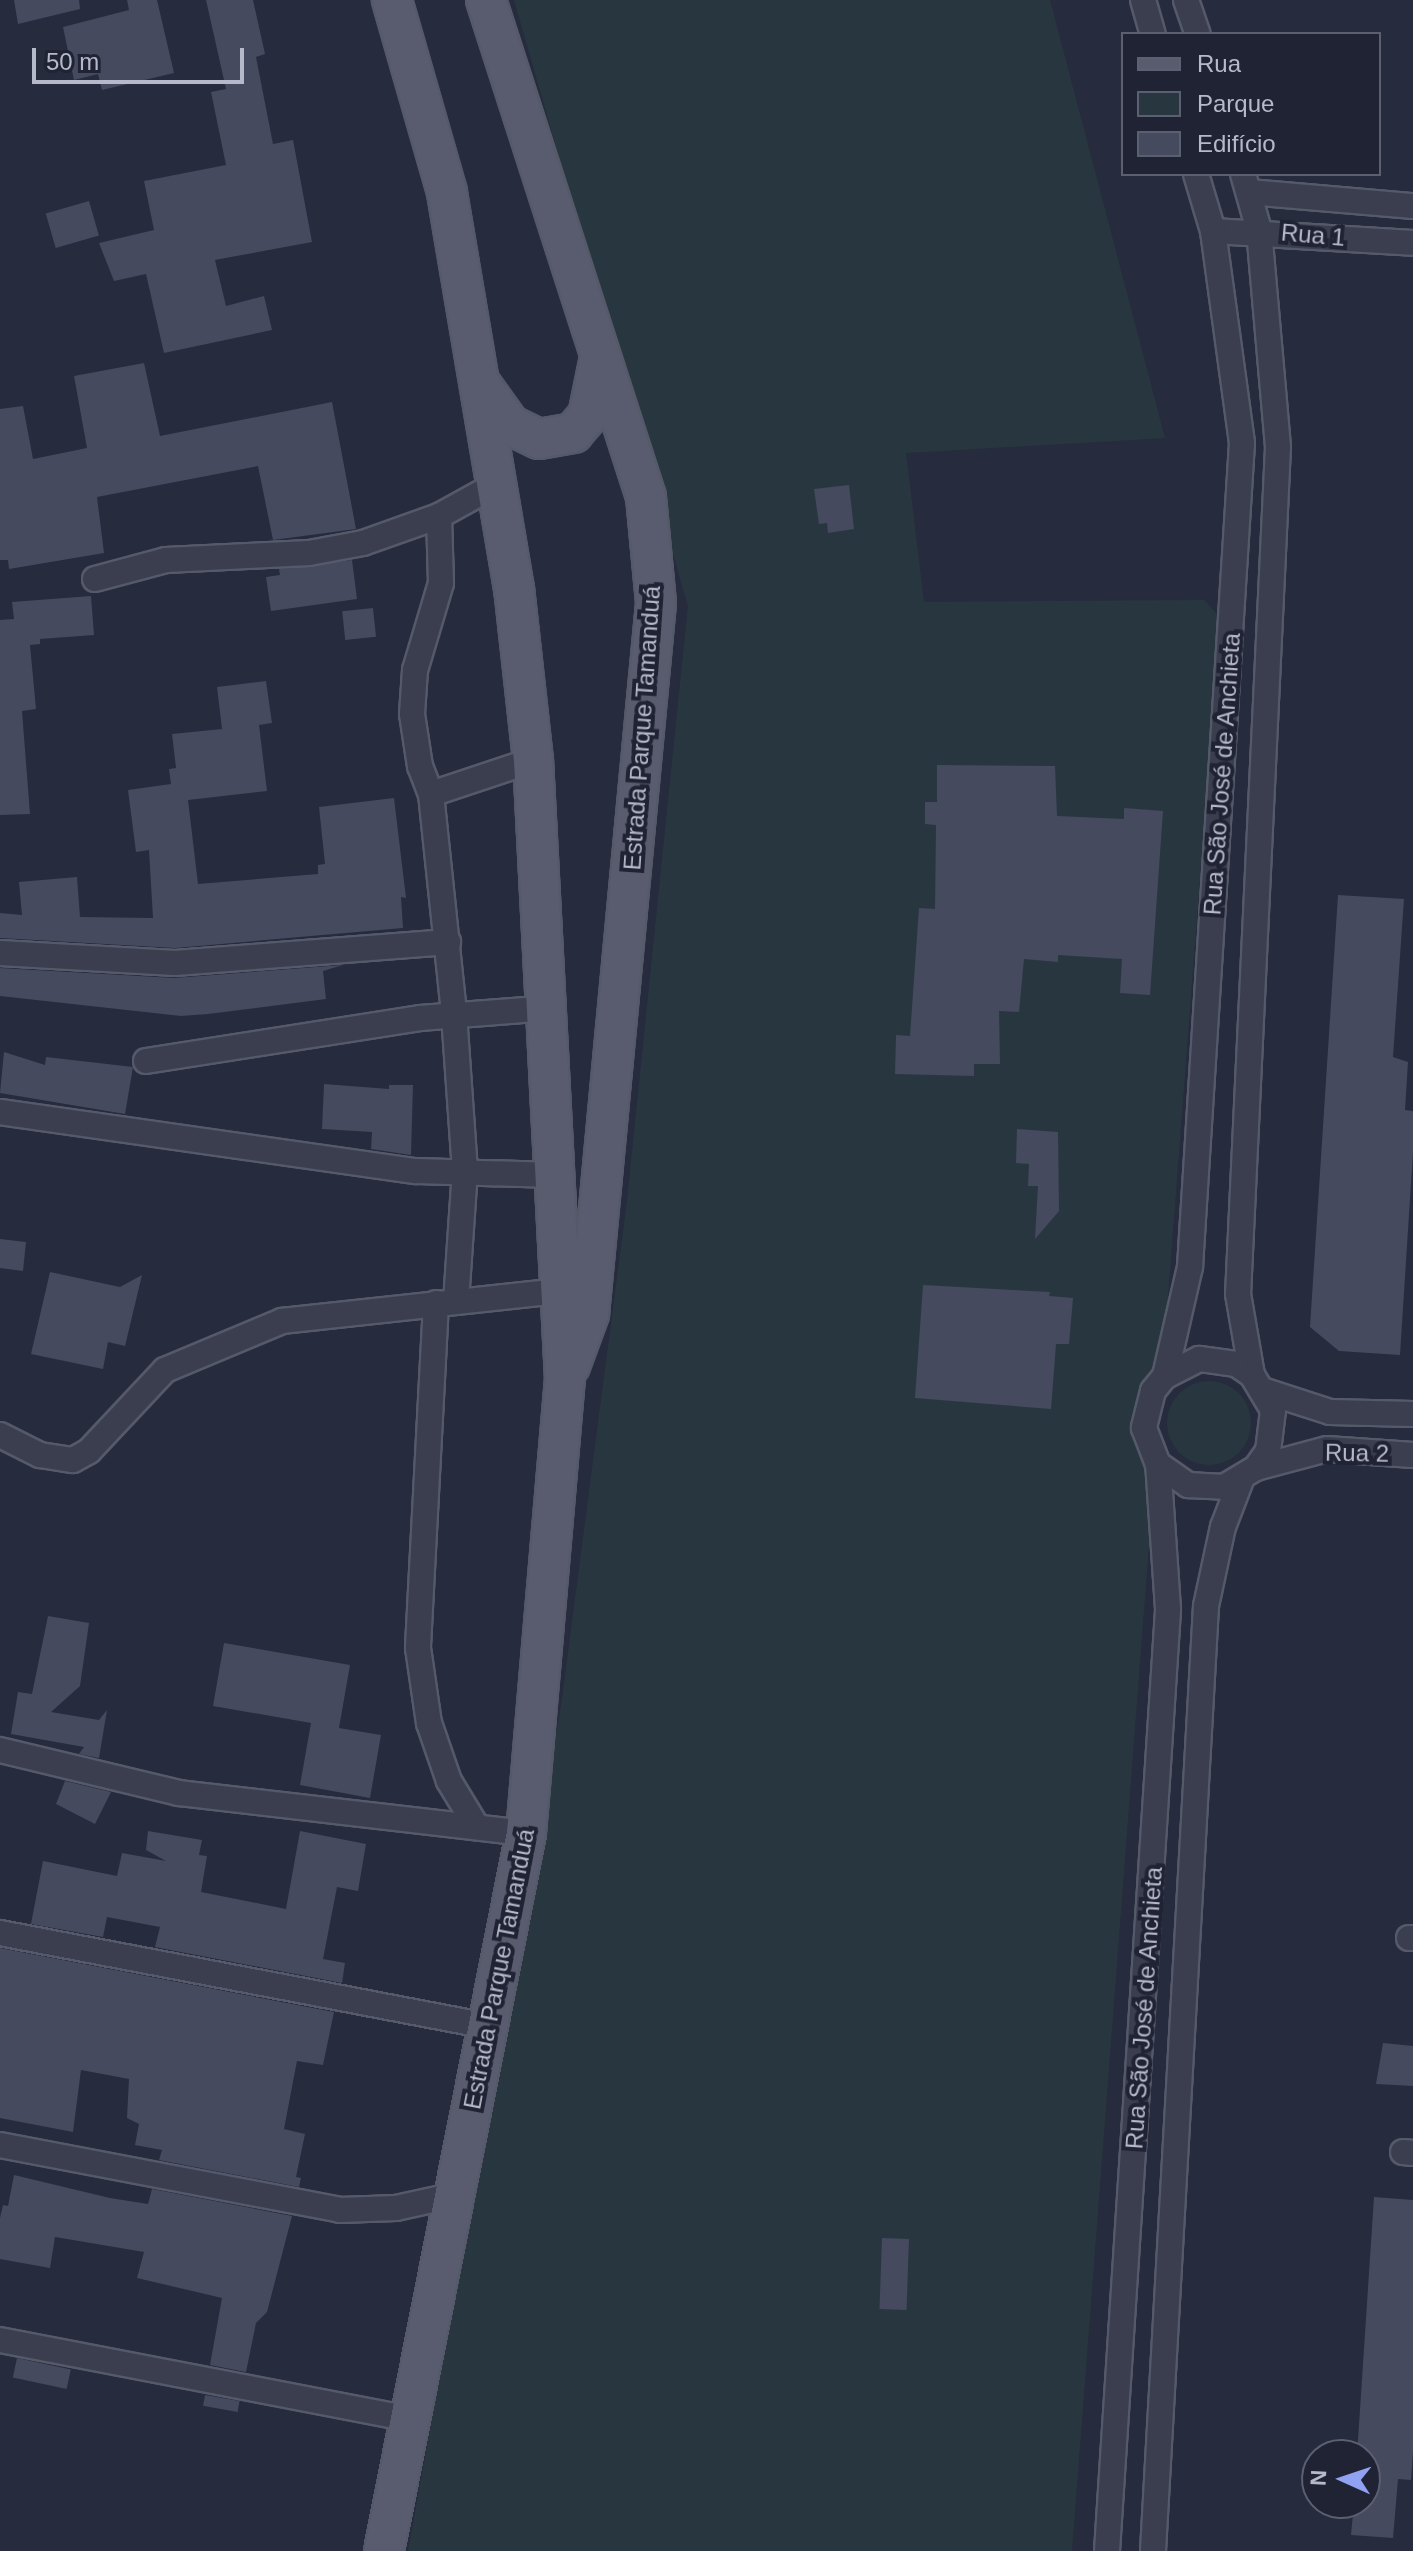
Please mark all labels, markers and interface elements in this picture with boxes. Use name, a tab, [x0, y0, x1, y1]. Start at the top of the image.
scale bar	[36, 32, 248, 82]
legend	[1121, 32, 1381, 176]
text: 50 m	[46, 48, 99, 75]
text: Rua	[1197, 50, 1241, 77]
text: Parque	[1197, 90, 1274, 117]
text: Edifício	[1197, 130, 1276, 157]
street label: Rua 1	[1280, 218, 1346, 252]
street label: Estrada Parque Tamanduá	[618, 585, 666, 871]
street label: Rua São José de Anchieta	[1198, 631, 1246, 917]
street label: Rua 2	[1325, 1438, 1389, 1468]
street label: Estrada Parque Tamanduá	[458, 1826, 540, 2112]
street label: Rua São José de Anchieta	[1120, 1865, 1168, 2151]
north arrow	[1301, 2439, 1381, 2519]
text: N	[1306, 2469, 1331, 2486]

